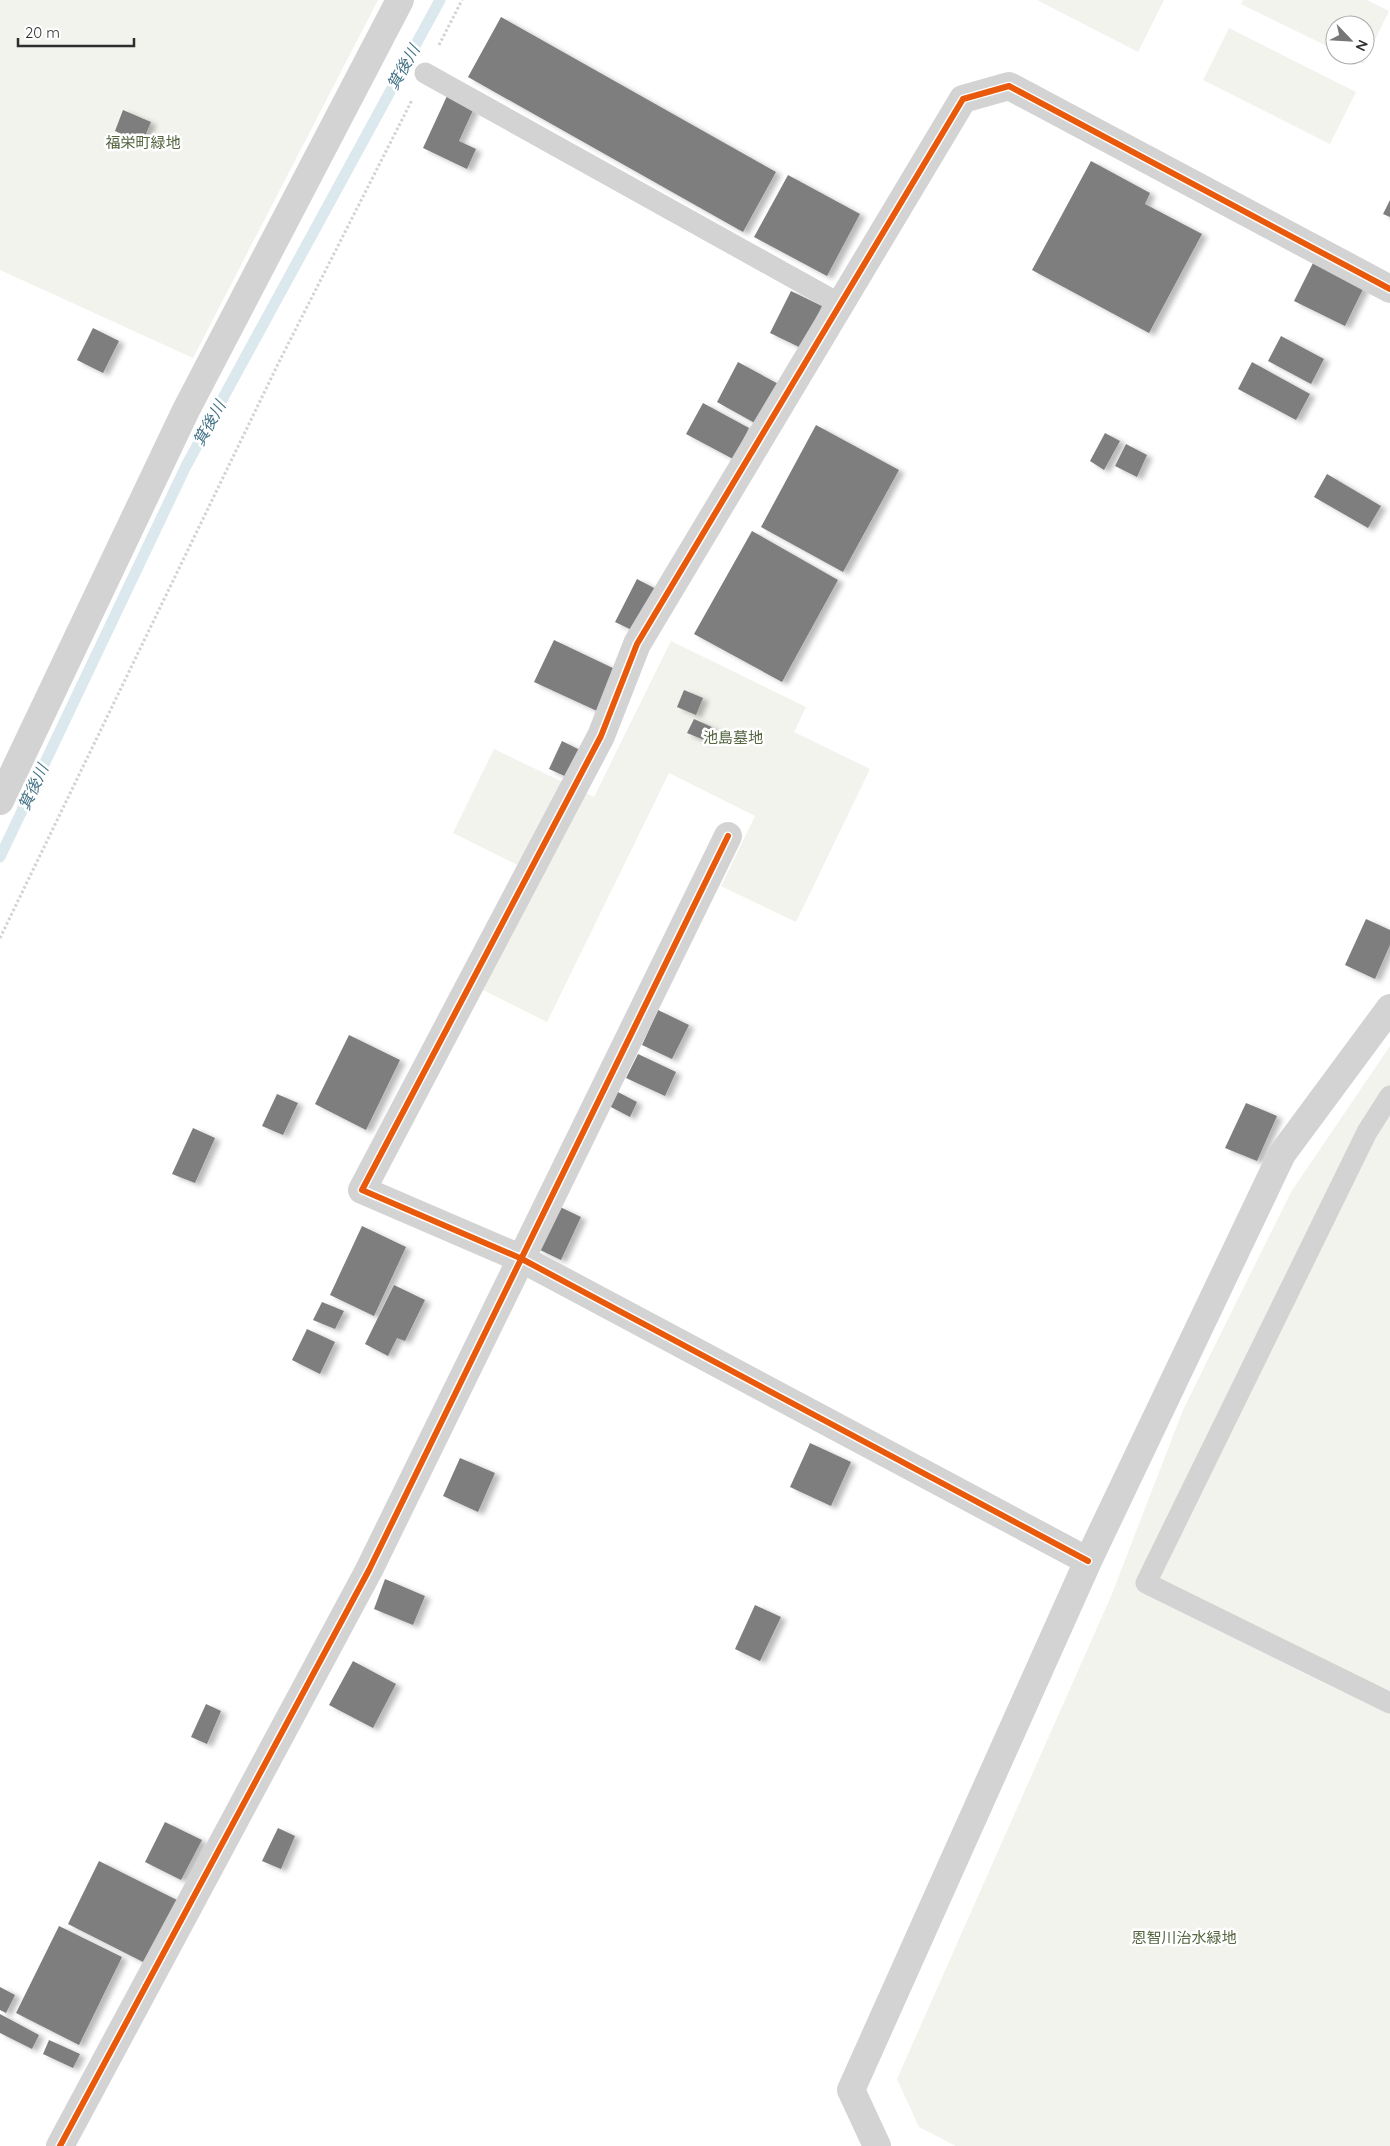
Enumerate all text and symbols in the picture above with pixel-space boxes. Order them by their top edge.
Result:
scale bar [18,15,134,47]
north arrow [1325,15,1375,65]
text: 20 m [25,23,60,42]
text: N [1351,37,1372,54]
water label: 箕後川 [383,39,424,93]
park label: 福栄町緑地 [105,133,181,152]
water label: 箕後川 [189,395,230,449]
park label: 池島墓地 [703,728,763,747]
water label: 箕後川 [14,759,53,813]
park label: 恩智川治水緑地 [1131,1928,1237,1947]

